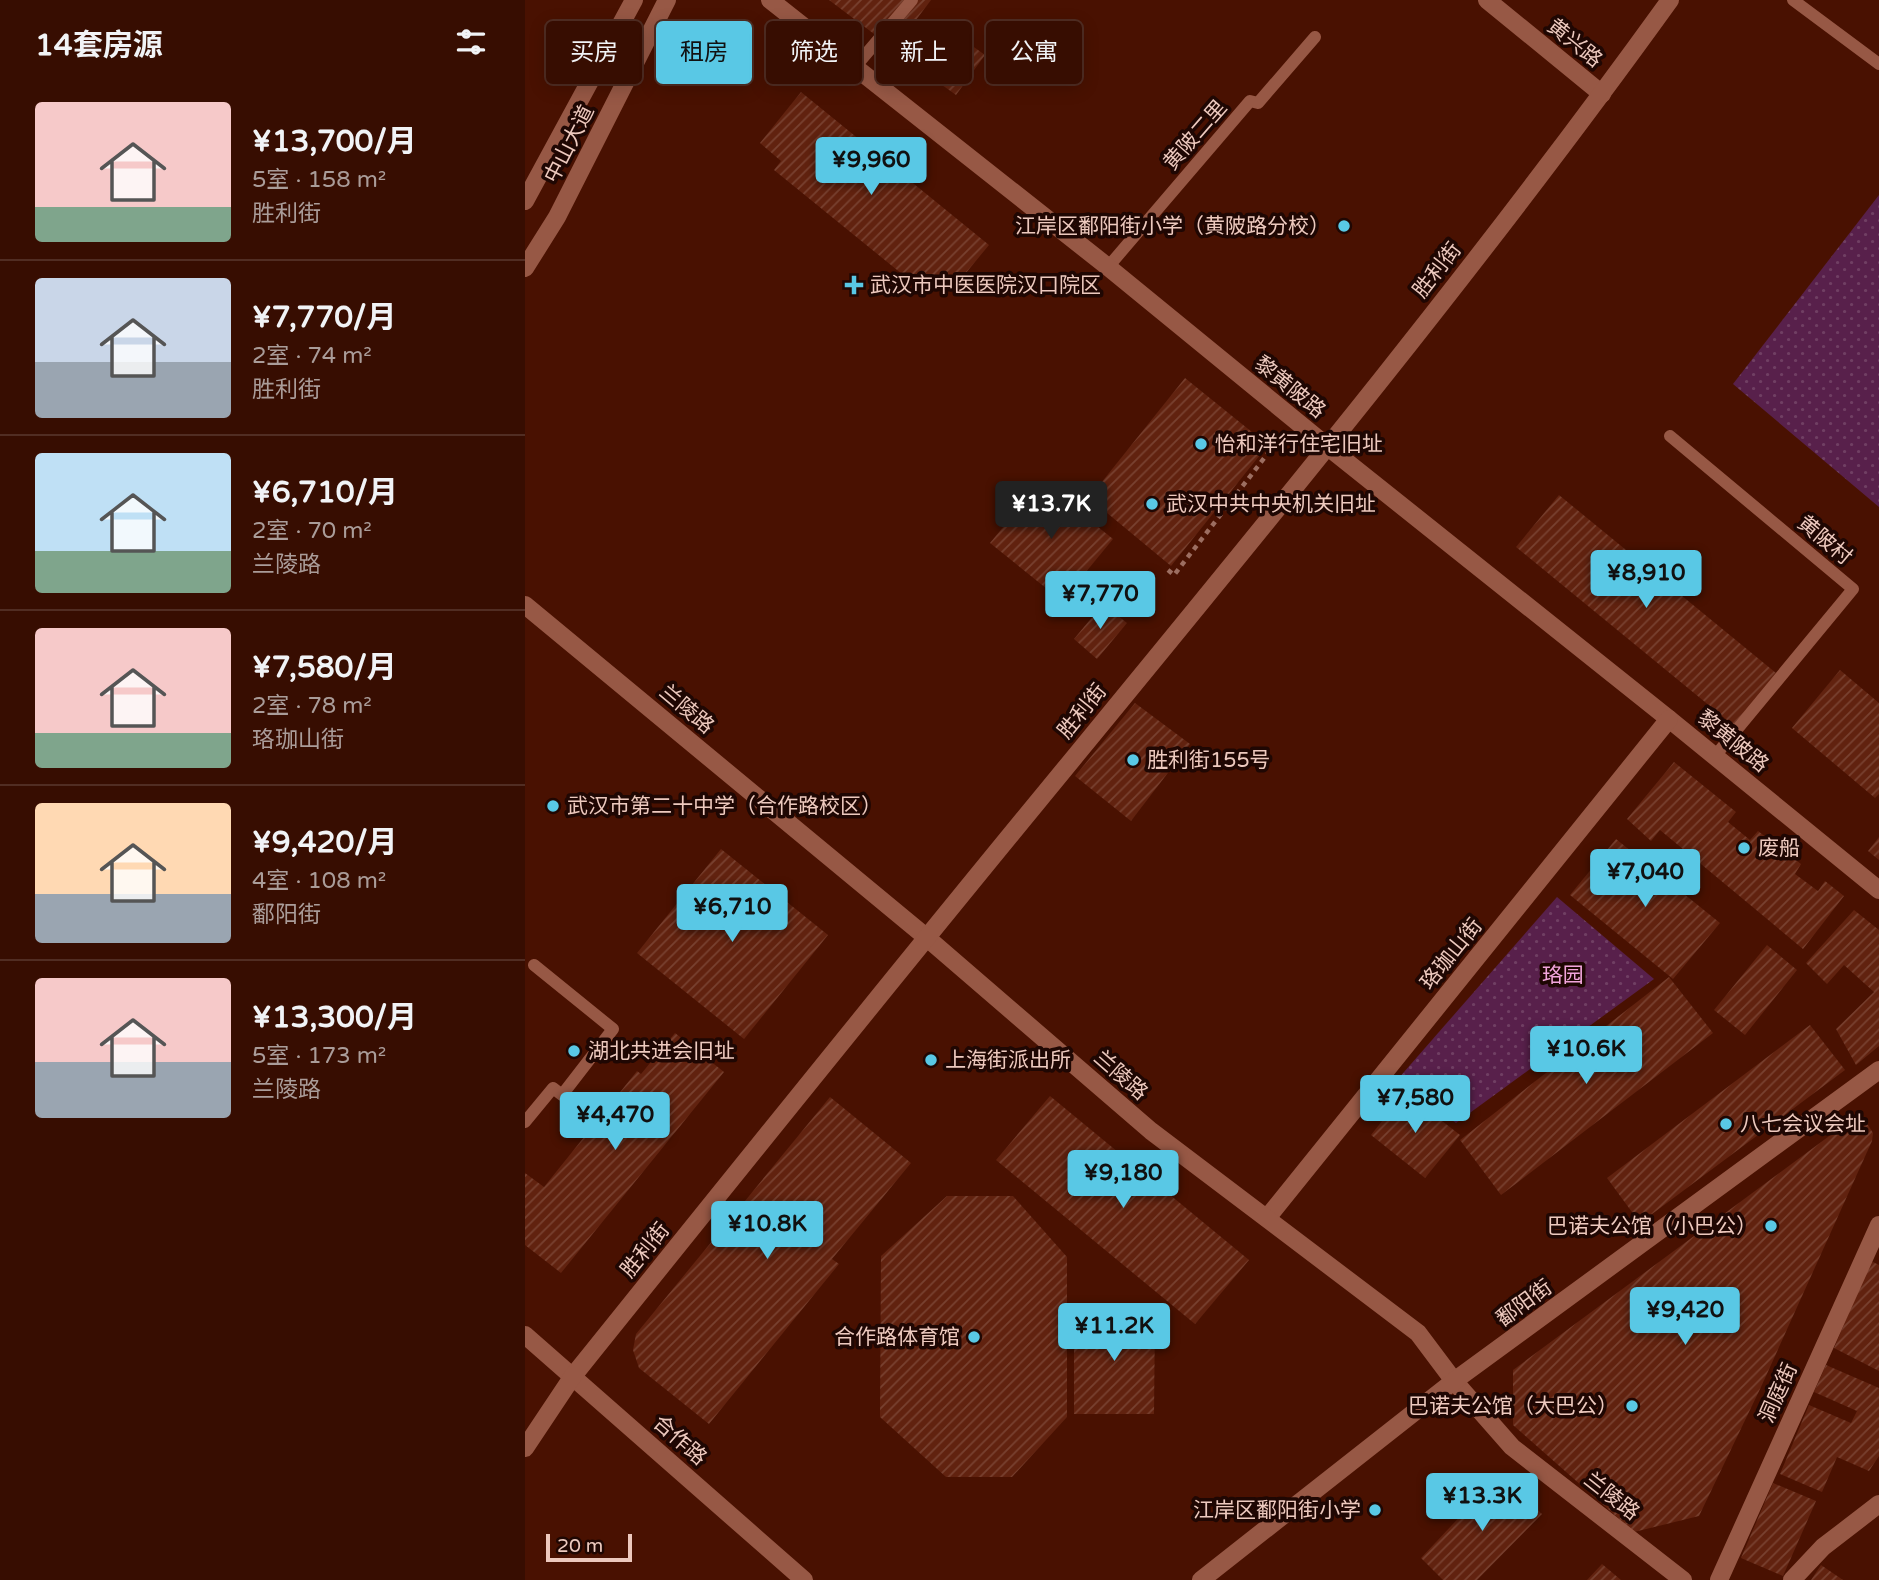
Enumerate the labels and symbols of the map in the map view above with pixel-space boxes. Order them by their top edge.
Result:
street label: 黄兴路 [1542,14,1607,73]
street label: 黄陂二里 [1158,95,1232,175]
street label: 中山大道 [539,101,600,187]
pin: ¥9,960 [814,138,928,197]
place label: 江岸区鄱阳街小学（黄陂路分校） [1015,214,1330,239]
marker: 江岸区鄱阳街小学（黄陂路分校） [1336,218,1352,234]
street label: 胜利街 [1408,238,1467,303]
place label: 武汉市中医医院汉口院区 [870,273,1101,298]
marker: 武汉市中医医院汉口院区 [844,275,864,295]
street label: 黎黄陂路 [1249,351,1330,424]
place label: 怡和洋行住宅旧址 [1215,432,1383,457]
marker: 怡和洋行住宅旧址 [1193,436,1209,452]
pin: ¥13.7K [994,482,1108,541]
place label: 武汉中共中央机关旧址 [1166,492,1376,517]
marker: 武汉中共中央机关旧址 [1144,496,1160,512]
street label: 黄陂村 [1793,511,1857,570]
pin: ¥8,910 [1589,550,1703,610]
pin: ¥7,770 [1043,572,1157,631]
street label: 胜利街 [1053,679,1112,744]
street label: 兰陵路 [655,680,719,739]
street label: 黎黄陂路 [1692,705,1773,778]
place label: 胜利街155号 [1147,748,1271,773]
marker: 胜利街155号 [1125,752,1141,768]
place label: 武汉市第二十中学（合作路校区） [567,794,882,819]
marker: 武汉市第二十中学（合作路校区） [545,798,561,814]
place label: 废船 [1758,836,1800,861]
marker: 废船 [1736,840,1752,856]
pin: ¥7,040 [1588,850,1702,909]
pin: ¥6,710 [675,884,789,944]
street label: 珞珈山街 [1415,914,1488,995]
park label: 珞园 [1542,963,1584,988]
pin: ¥10.6K [1529,1026,1643,1086]
place label: 湖北共进会旧址 [588,1039,735,1064]
marker: 湖北共进会旧址 [566,1043,582,1059]
street label: 兰陵路 [1089,1045,1153,1105]
place label: 上海街派出所 [945,1048,1071,1073]
marker: 上海街派出所 [923,1052,939,1068]
pin: ¥7,580 [1358,1076,1472,1135]
pin: ¥4,470 [558,1092,672,1152]
place label: 八七会议会址 [1740,1112,1866,1137]
marker: 八七会议会址 [1718,1116,1734,1132]
pin: ¥9,180 [1066,1150,1180,1210]
pin: ¥10.8K [710,1202,824,1261]
place label: 巴诺夫公馆（小巴公） [1547,1214,1757,1239]
street label: 胜利街 [616,1218,675,1283]
marker: 巴诺夫公馆（小巴公） [1763,1218,1779,1234]
street label: 鄱阳街 [1491,1275,1557,1332]
pin: ¥9,420 [1628,1288,1742,1347]
pin: ¥11.2K [1057,1304,1171,1363]
place label: 合作路体育馆 [834,1325,960,1350]
marker: 合作路体育馆 [966,1329,982,1345]
street label: 洞庭街 [1754,1359,1803,1427]
place label: 巴诺夫公馆（大巴公） [1408,1394,1618,1419]
marker: 巴诺夫公馆（大巴公） [1624,1398,1640,1414]
street label: 合作路 [648,1410,712,1470]
street label: 兰陵路 [1579,1467,1644,1526]
pin: ¥13.3K [1425,1474,1539,1533]
place label: 江岸区鄱阳街小学 [1193,1498,1361,1523]
marker: 江岸区鄱阳街小学 [1367,1502,1383,1518]
scale bar [546,1531,632,1563]

